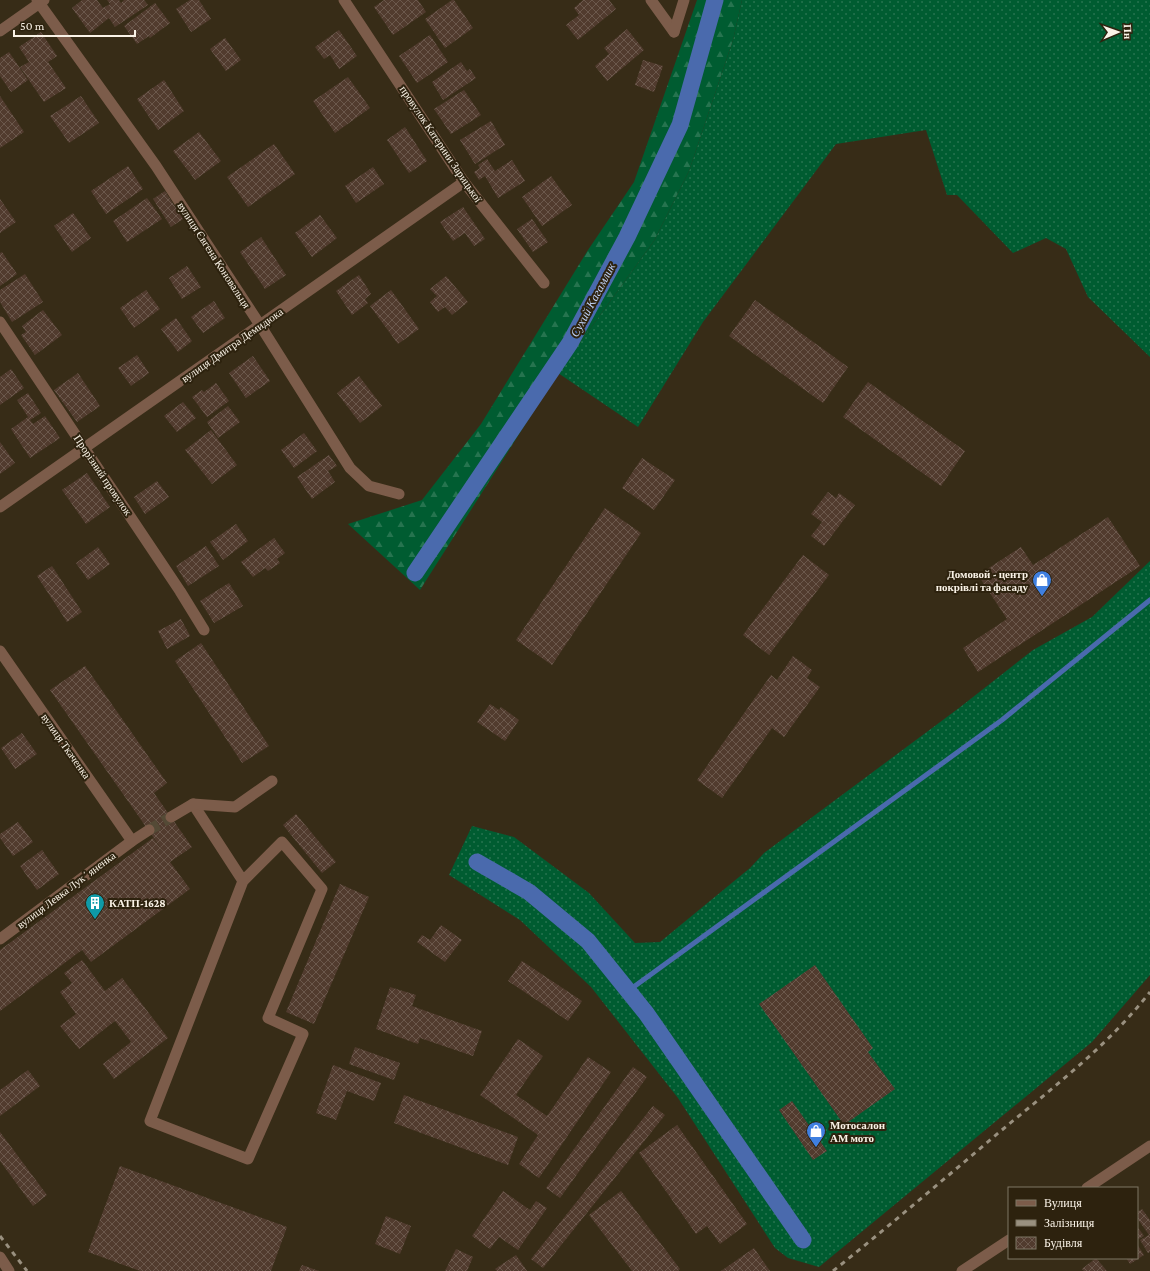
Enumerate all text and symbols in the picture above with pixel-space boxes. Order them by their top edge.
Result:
scale bar [14,12,135,38]
north arrow [1098,12,1138,52]
text: 50 m [20,19,45,33]
text: Пн [1122,24,1134,40]
street label: провулок Катерини Зарицької [397,84,485,205]
street label: вулиця Євгена Коновальця [175,200,253,310]
water label: Сухий Кагамлик [568,260,619,339]
street label: вулиця Дмитра Демидюка [179,305,285,385]
street label: Прорізний провулок [72,432,135,518]
place label: Домовой - центр покрівлі та фасаду [936,568,1028,593]
shop icon: Домовой - центр покрівлі та фасаду [1031,569,1053,597]
street label: вулиця Ткаченка [39,711,93,781]
street label: вулиця Левка Лукʼяненка [14,849,118,931]
building icon: КАТП-1628 [84,892,106,920]
place label: КАТП-1628 [109,897,166,909]
place label: Мотосалон АМ мото [830,1119,886,1144]
shop icon: Мотосалон АМ мото [805,1120,827,1148]
legend [1008,1187,1138,1259]
text: Вулиця [1044,1196,1082,1210]
text: Залізниця [1044,1216,1095,1230]
text: Будівля [1044,1236,1083,1250]

